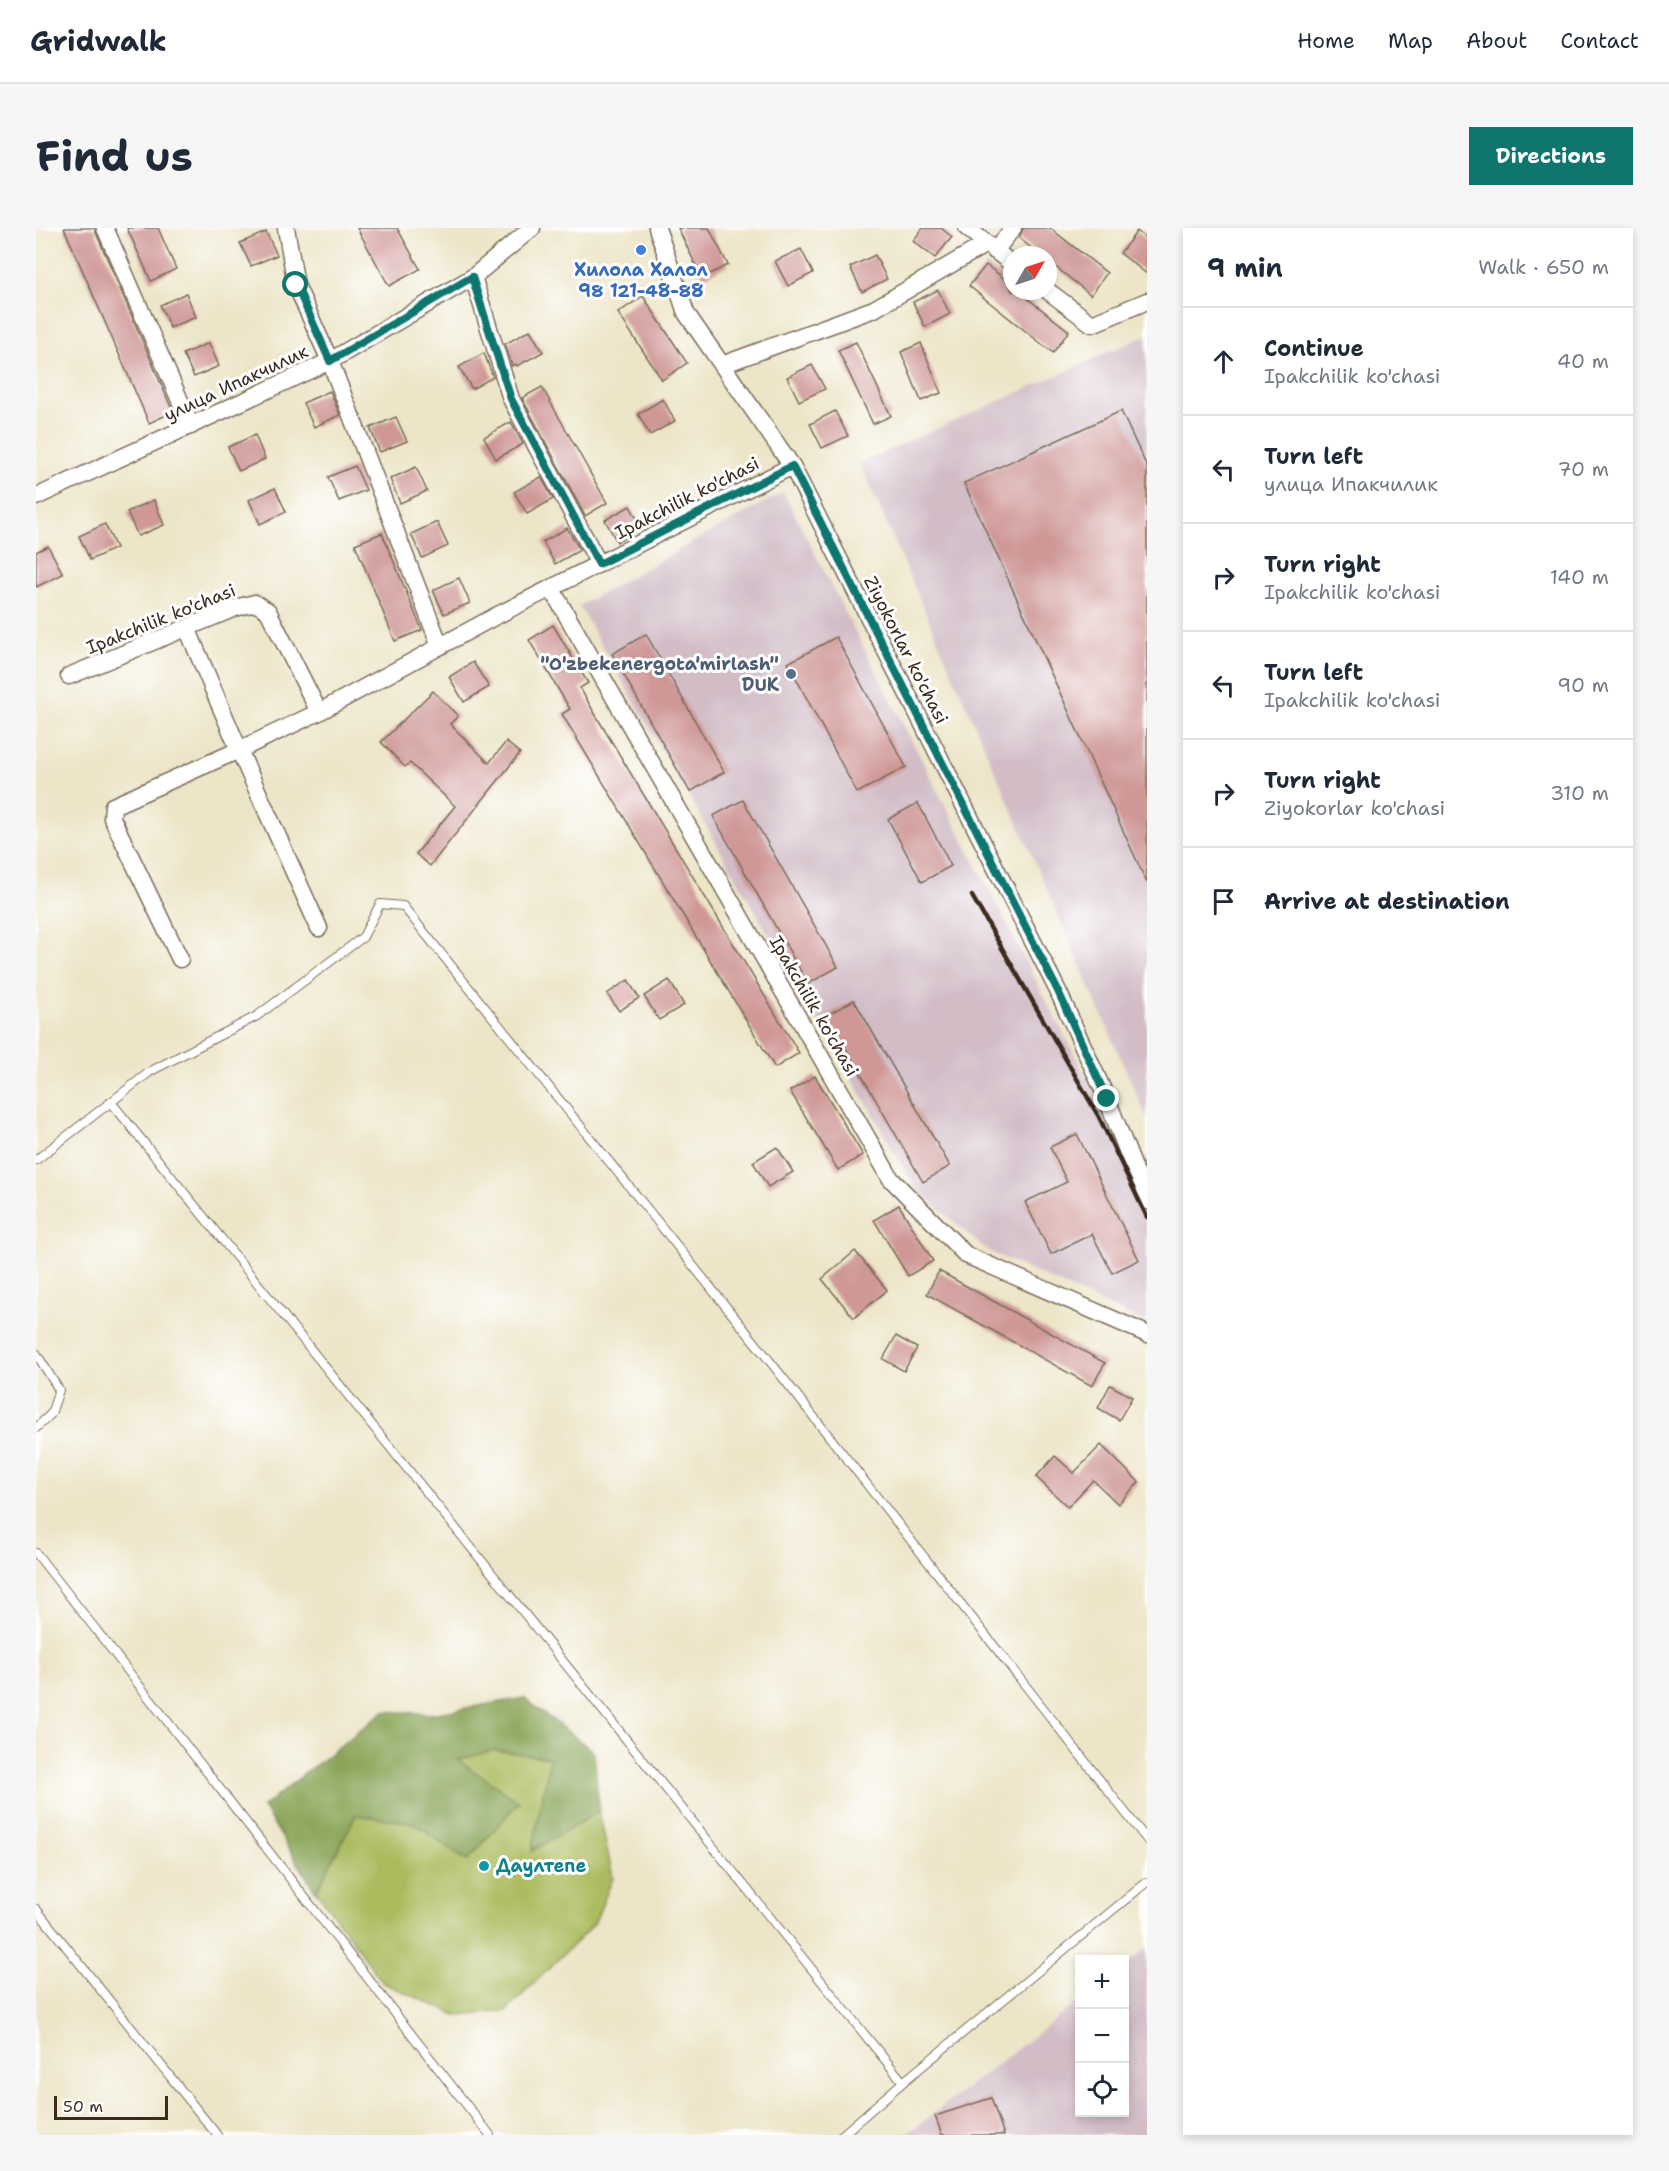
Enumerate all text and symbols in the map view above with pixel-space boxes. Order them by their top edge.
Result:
text: Gridwalk [30,22,167,60]
text: Home [1297,27,1355,55]
text: Map [1388,27,1433,55]
text: About [1466,27,1527,55]
text: Contact [1560,27,1639,55]
button: Directions [1469,127,1633,185]
text: Find us [36,128,193,184]
marker: Хилола Халол 98 121-48-88 [634,243,648,257]
north arrow [1003,246,1057,300]
text: 9 min [1207,250,1283,285]
text: Walk · 650 m [1478,254,1609,280]
place label: Хилола Халол 98 121-48-88 [574,258,708,303]
route start [282,271,308,297]
text: Continue [1264,334,1364,363]
street label: улица Ипакчилик [160,339,312,427]
icon: ahead [1207,345,1240,378]
text: 40 m [1557,348,1609,374]
text: Ipakchilik ko'chasi [1264,363,1441,389]
text: Turn left [1264,442,1363,471]
street label: Ipakchilik ko'chasi [611,451,763,545]
icon: left [1207,453,1240,486]
text: 70 m [1557,456,1609,482]
text: улица Ипакчилик [1264,471,1438,497]
text: Turn right [1264,550,1381,579]
icon: right [1207,561,1240,594]
text: 140 m [1550,564,1609,590]
street label: Ziyokorlar ko'chasi [858,572,954,728]
street label: Ipakchilik ko'chasi [83,578,239,660]
text: Ipakchilik ko'chasi [1264,579,1441,605]
place label: "O'zbekenergota'mirlash" DUK [540,652,780,697]
text: Turn left [1264,658,1363,687]
marker: "O'zbekenergota'mirlash" DUK [784,667,798,681]
icon: left [1207,669,1240,702]
text: 90 m [1557,672,1609,698]
text: Ipakchilik ko'chasi [1264,687,1441,713]
text: Turn right [1264,766,1381,795]
icon: right [1207,777,1240,810]
text: 310 m [1550,780,1609,806]
text: Ziyokorlar ko'chasi [1264,795,1445,821]
icon: arrive [1207,885,1240,918]
text: Arrive at destination [1264,887,1510,916]
street label: Ipakchilik ko'chasi [764,931,864,1081]
route end [1093,1085,1119,1111]
place label: Даултепе [496,1854,586,1878]
marker: Даултепе [477,1859,491,1873]
map controls [1075,1955,1129,2117]
button: + [1075,1955,1129,2009]
button: − [1075,2009,1129,2063]
button: locate [1075,2063,1129,2117]
scale bar [54,2093,168,2120]
text: 50 m [63,2096,103,2117]

